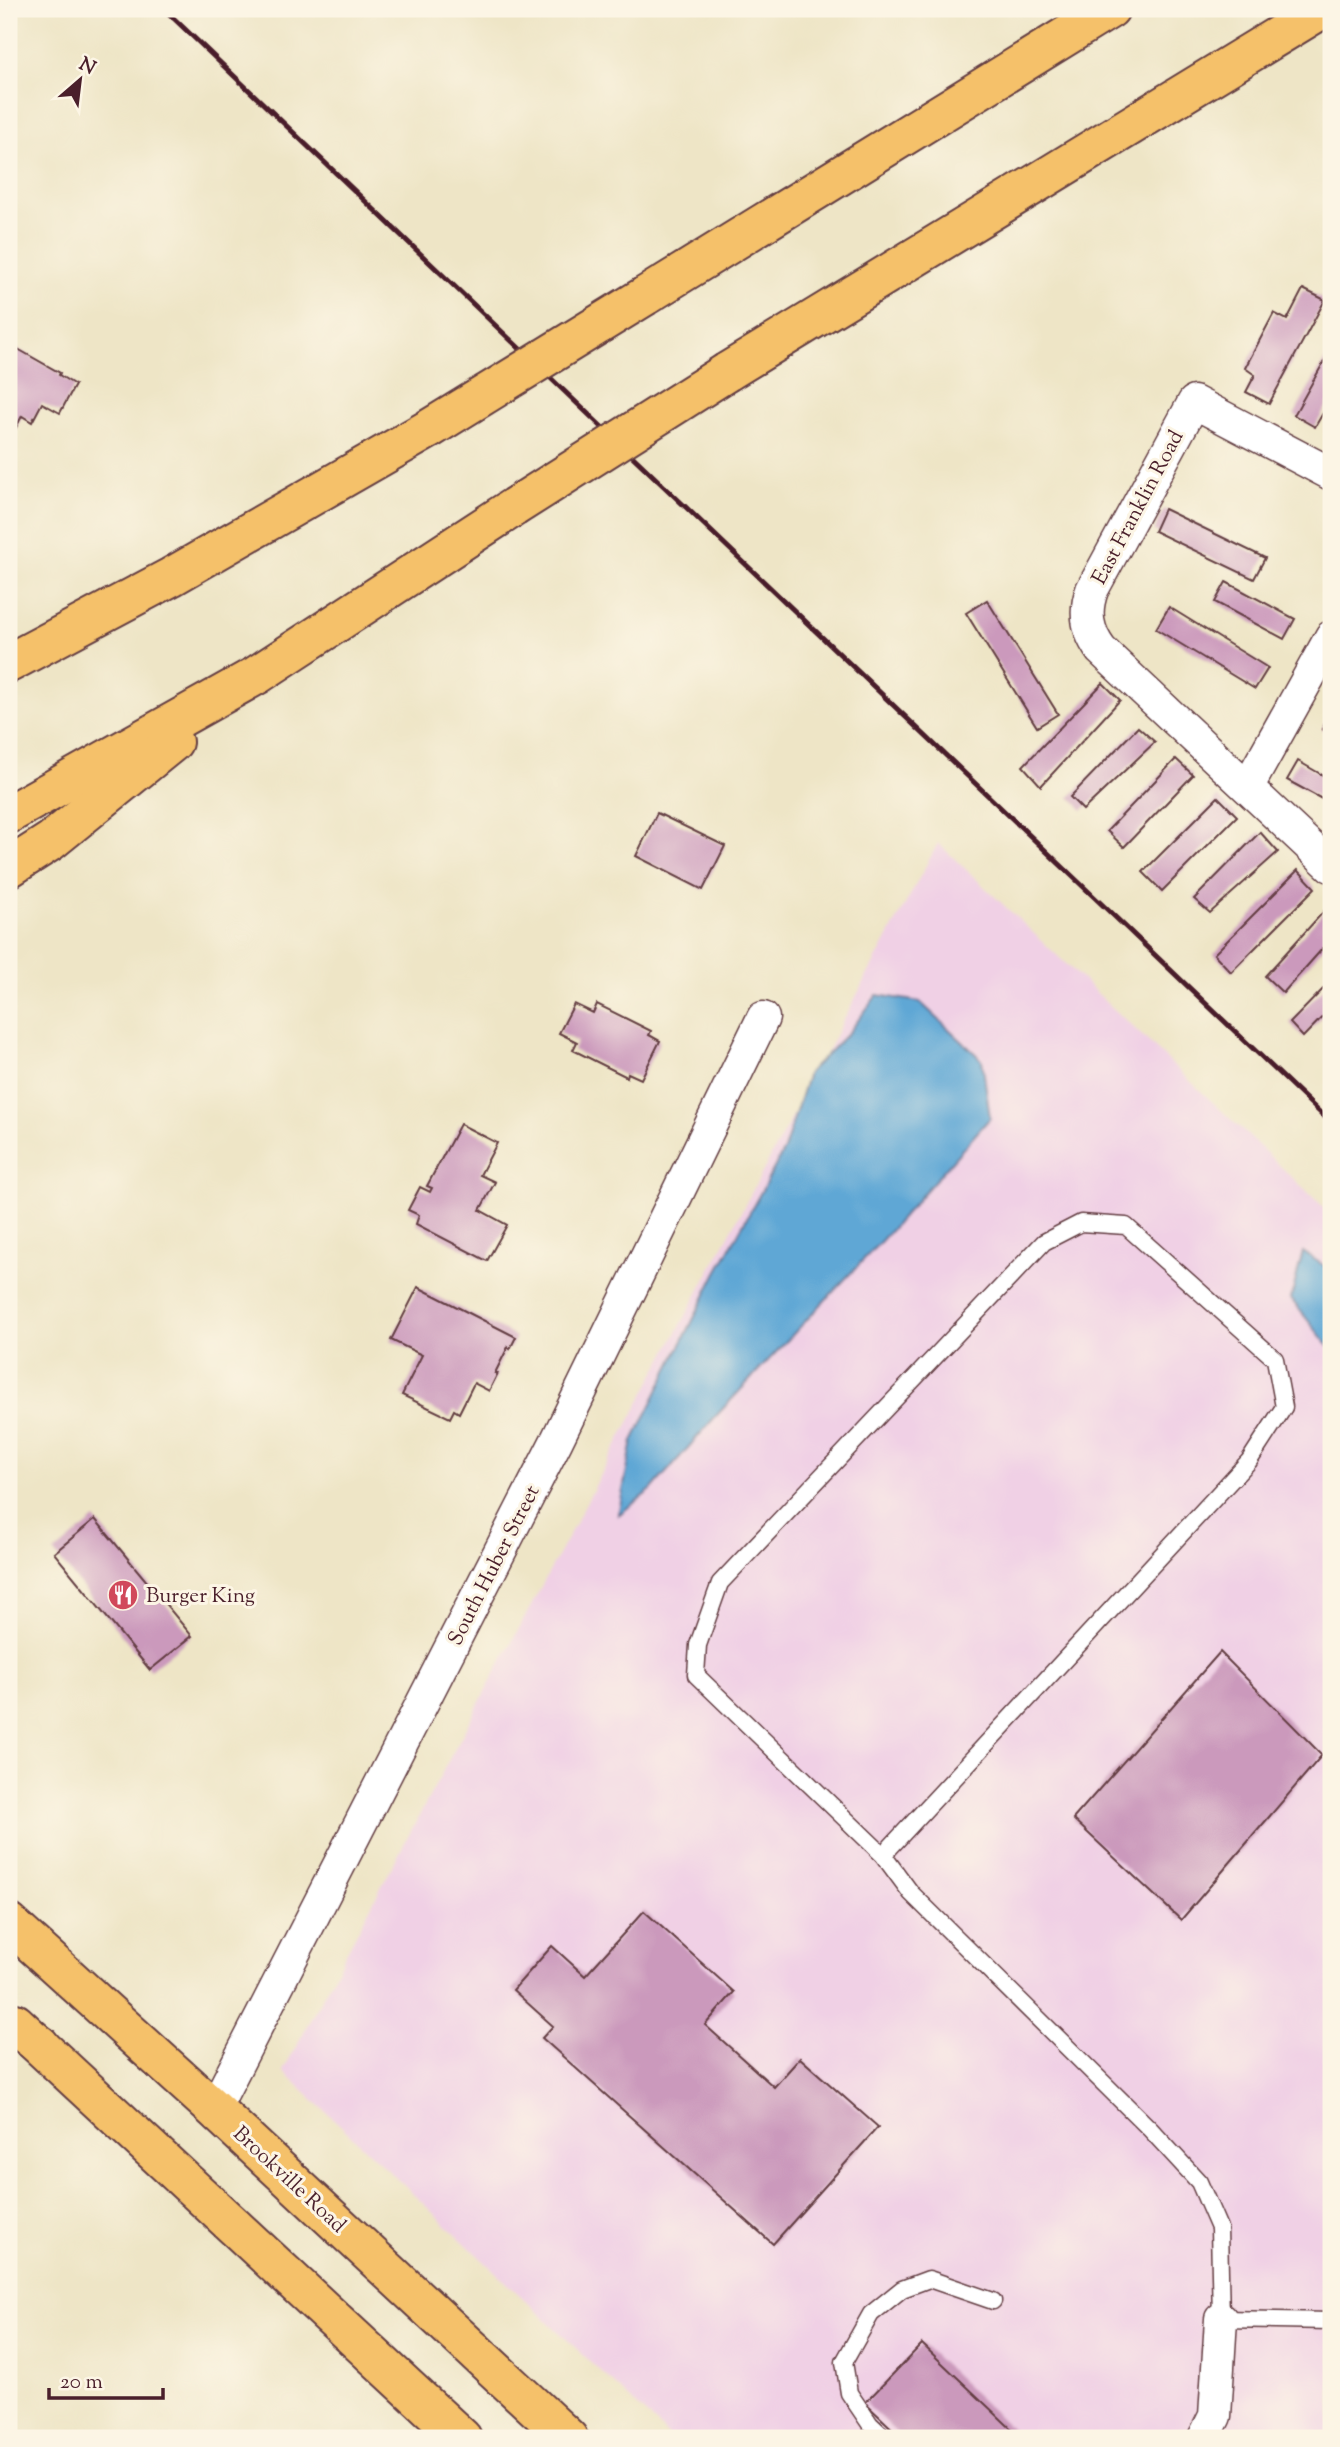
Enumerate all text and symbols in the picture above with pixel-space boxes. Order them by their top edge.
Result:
north arrow [46,46,116,116]
text: N [74,52,100,83]
street label: East Franklin Road [1085,425,1192,590]
street label: South Huber Street [441,1481,548,1651]
restaurant icon: Burger King [106,1578,140,1612]
place label: Burger King [146,1582,255,1612]
street label: Brookville Road [225,2120,352,2241]
scale bar [49,2356,163,2400]
text: 20 m [60,2368,103,2398]

